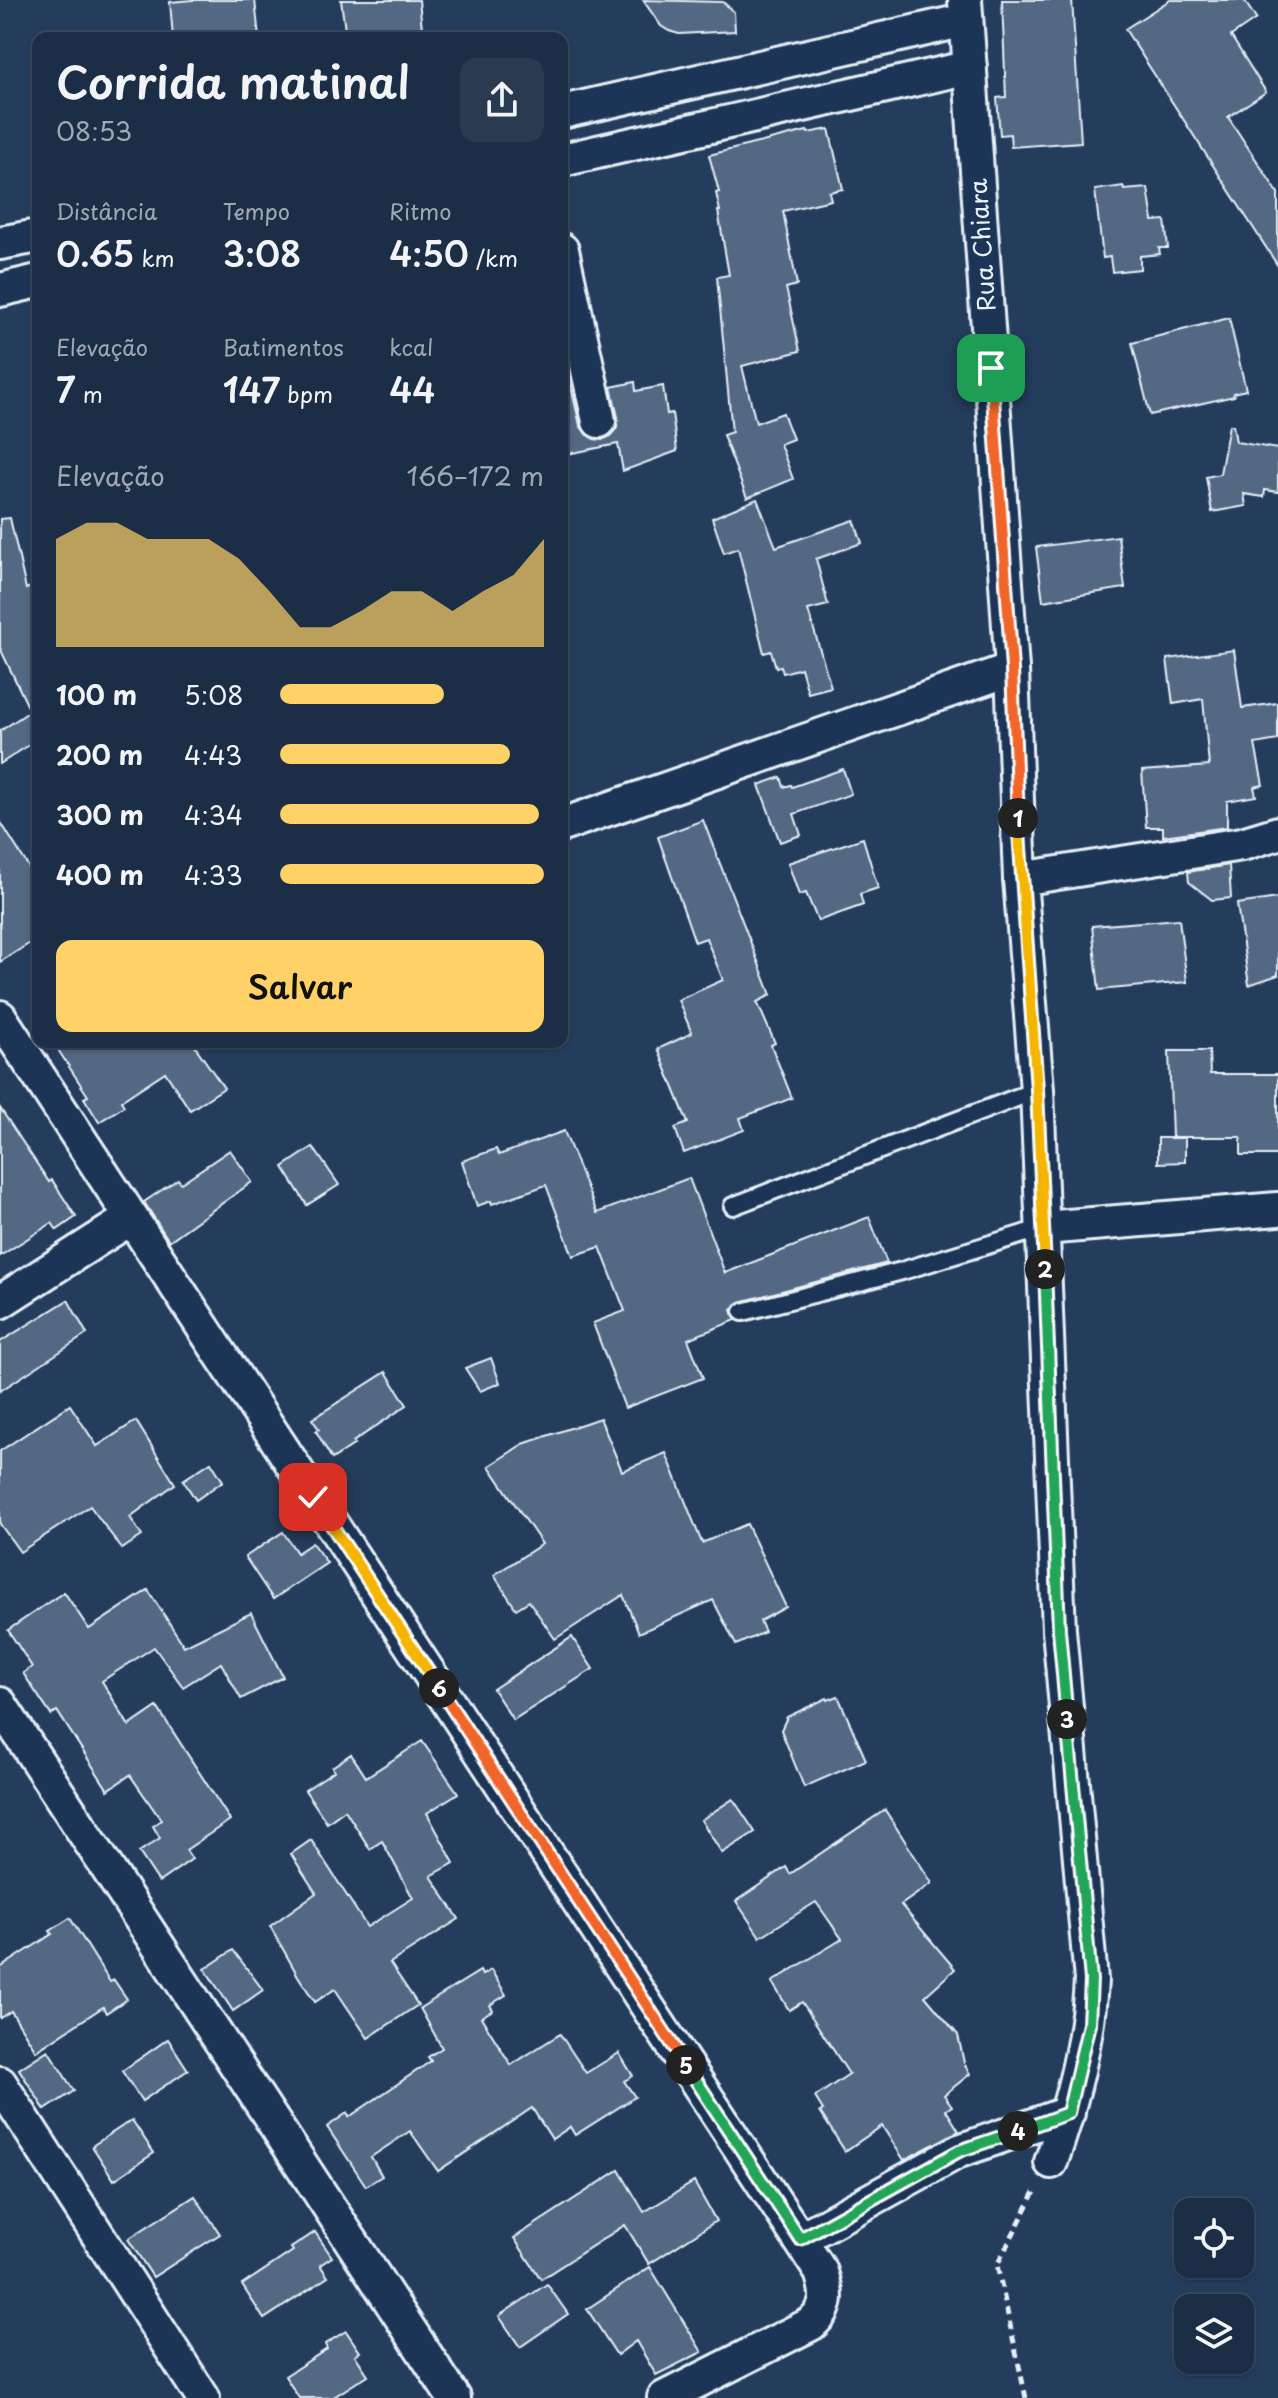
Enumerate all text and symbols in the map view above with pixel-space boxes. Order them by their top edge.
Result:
text: Corrida matinal [56,48,410,114]
button: share [460,58,544,142]
text: 08:53 [56,111,132,150]
street label: Rua Chiara [958,177,1004,313]
text: Distância [56,194,158,227]
text: Tempo [223,194,290,227]
text: Ritmo [389,194,451,227]
text: 0.65 [56,227,134,279]
text: 3:08 [223,227,301,279]
text: 4:50 [389,227,469,279]
text: km [134,241,175,274]
text: /km [469,241,518,274]
text: Elevação [56,330,148,363]
text: Batimentos [223,330,344,363]
text: kcal [389,330,433,363]
pin [957,334,1025,402]
icon: arrive [969,346,1013,390]
text: 7 [56,363,75,415]
text: 147 [223,363,280,415]
text: 44 [389,363,435,415]
text: m [75,377,103,410]
text: bpm [280,377,333,410]
text: Elevação [56,456,165,495]
text: 166–172 m [406,456,544,495]
text: 100 m [56,675,137,714]
text: 5:08 [184,675,243,714]
text: 200 m [56,735,143,774]
text: 4:43 [184,735,242,774]
text: 300 m [56,795,144,834]
text: 4:34 [184,795,243,834]
pin: 1 [998,798,1038,838]
text: 1 [1013,801,1023,834]
text: 400 m [56,855,144,894]
text: 4:33 [184,855,243,894]
button: Salvar [56,940,544,1032]
pin: 2 [1025,1249,1065,1289]
text: 2 [1037,1252,1053,1285]
pin [279,1463,347,1531]
icon: check [291,1475,335,1519]
pin: 6 [419,1668,459,1708]
text: 6 [431,1671,447,1704]
pin: 3 [1047,1699,1087,1739]
text: 3 [1060,1702,1074,1735]
pin: 5 [666,2045,706,2085]
text: 5 [679,2048,693,2081]
pin: 4 [998,2111,1038,2151]
text: 4 [1011,2114,1025,2147]
map controls [1174,2198,1254,2374]
button: locate [1174,2198,1254,2278]
button: layers [1174,2294,1254,2374]

